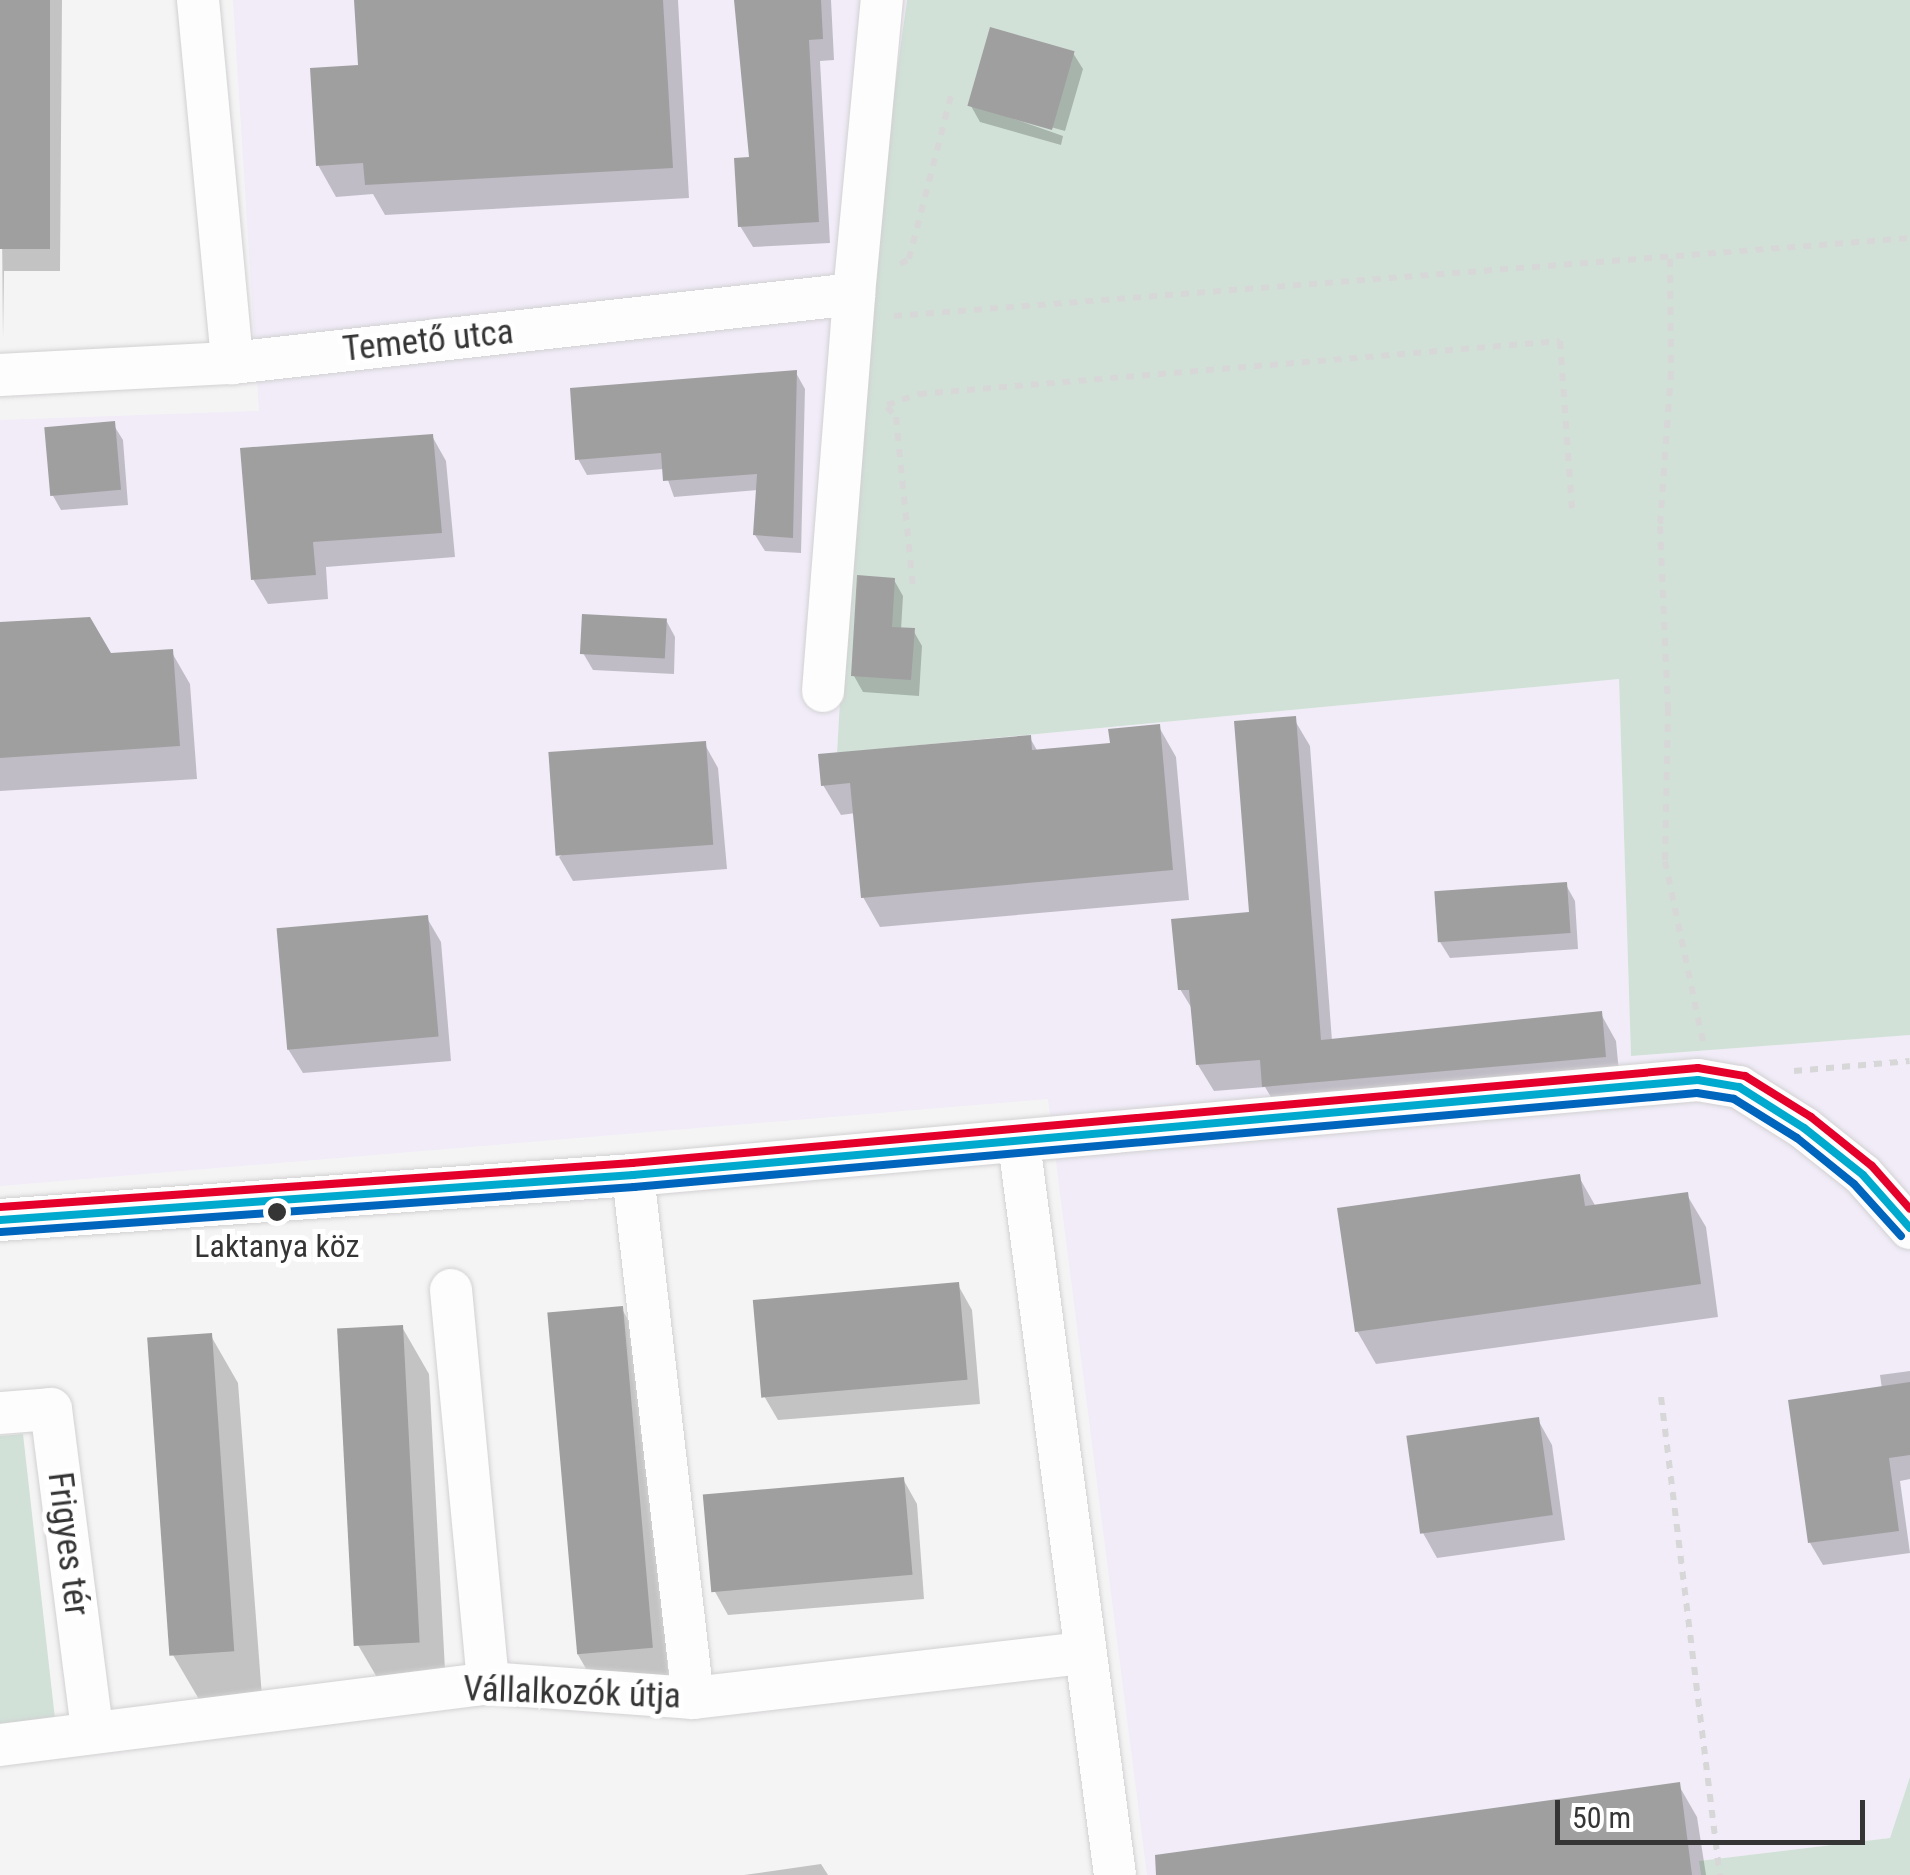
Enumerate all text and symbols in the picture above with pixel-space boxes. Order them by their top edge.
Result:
street label: Temető utca [341,311,515,371]
marker: Laktanya köz [267,1202,287,1222]
place label: Laktanya köz [194,1227,360,1265]
street label: Frigyes tér [38,1470,98,1618]
street label: Vállalkozók útja [462,1668,682,1718]
scale bar [1560,1780,1870,1842]
text: 50 m [1572,1800,1631,1835]

